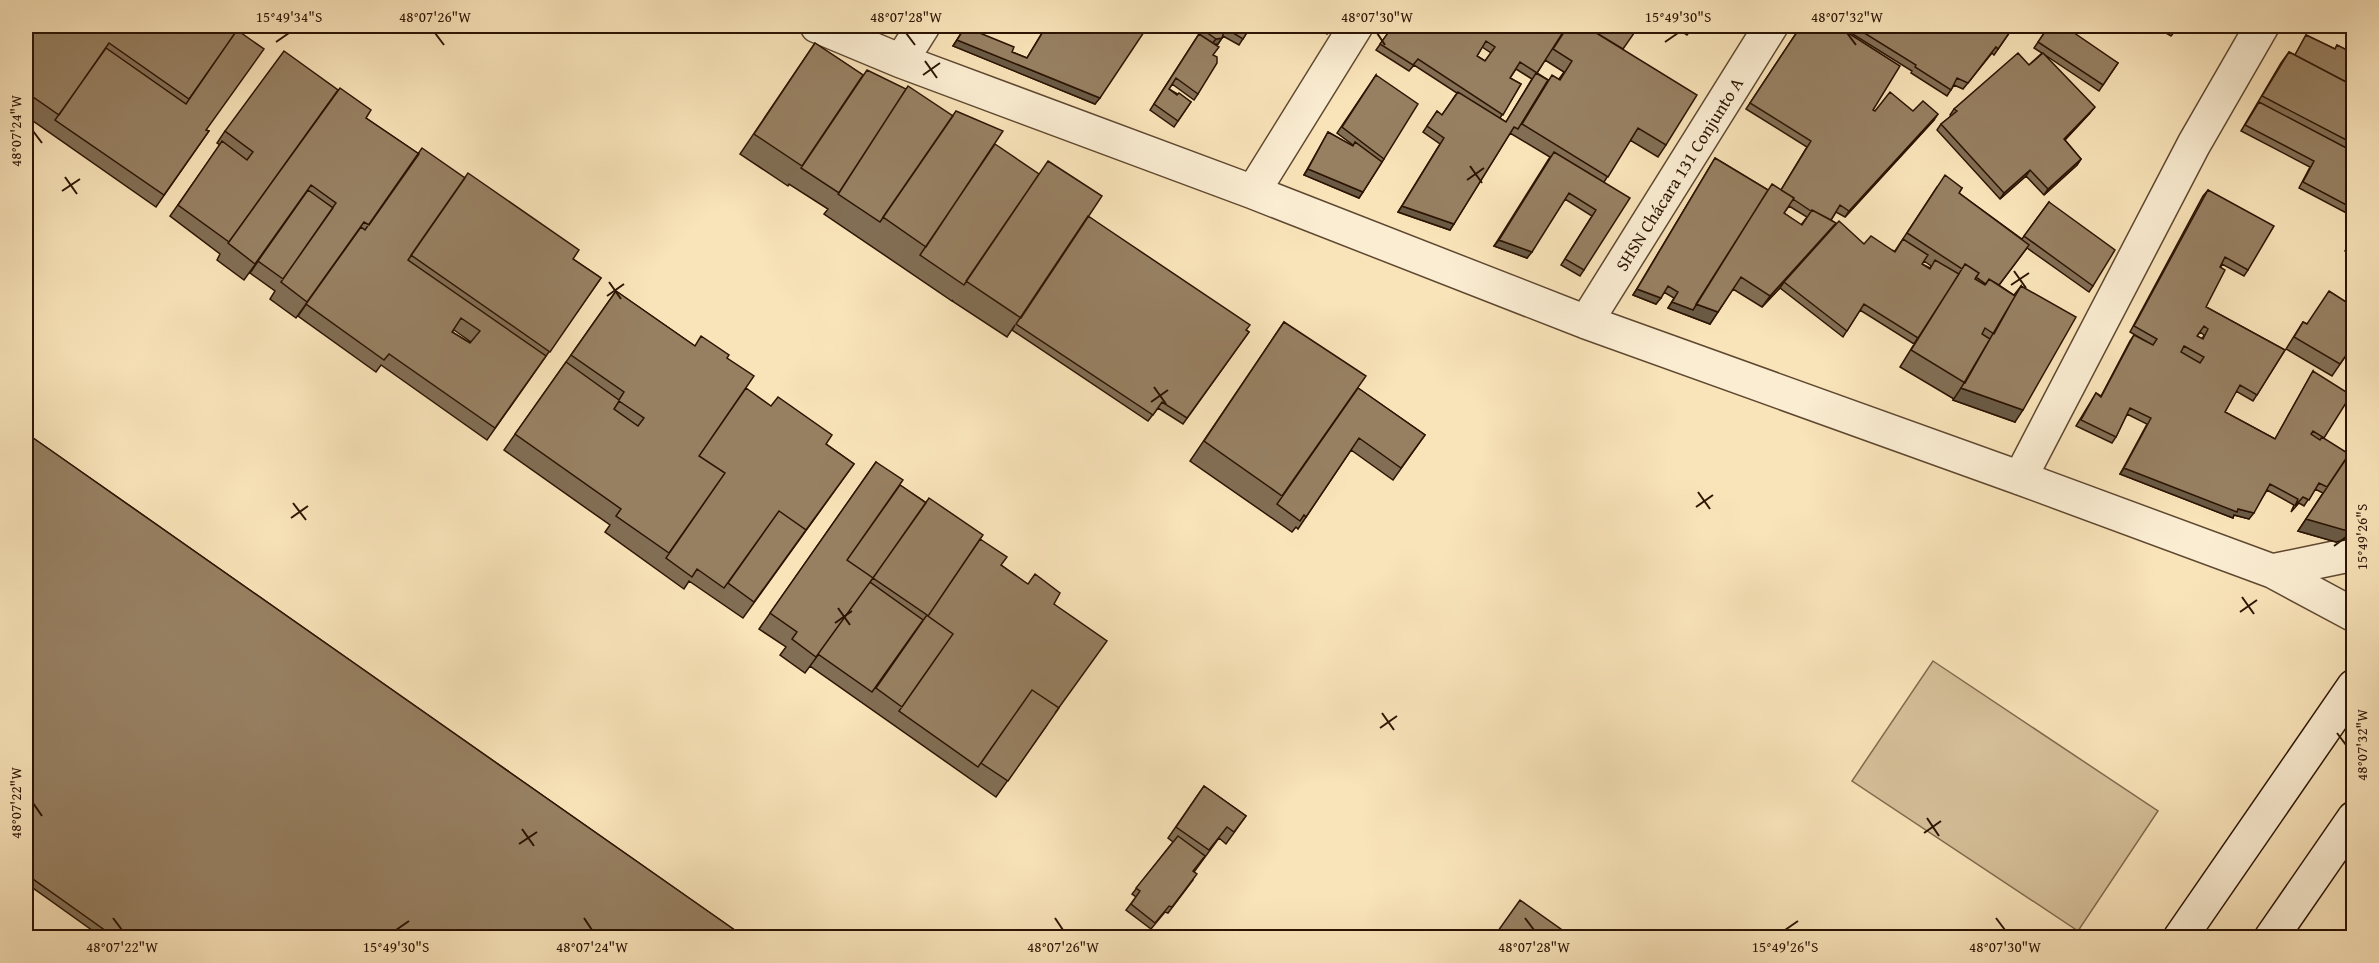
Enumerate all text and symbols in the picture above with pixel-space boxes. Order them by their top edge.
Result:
text: 15°49'34"S [256,6,322,27]
text: 48°07'26"W [399,6,471,27]
text: 48°07'28"W [870,6,942,27]
text: 48°07'30"W [1341,6,1413,27]
text: 15°49'30"S [1645,6,1711,27]
text: 48°07'32"W [1811,6,1883,27]
street label: SHSN Chácara 131 Conjunto A [1608,72,1750,276]
text: 48°07'24"W [5,95,26,167]
text: 15°49'26"S [2351,504,2372,570]
text: 48°07'32"W [2351,709,2372,781]
text: 48°07'22"W [5,767,26,839]
text: 48°07'22"W [86,936,158,957]
text: 15°49'30"S [363,936,429,957]
text: 48°07'24"W [556,936,628,957]
text: 48°07'26"W [1027,936,1099,957]
text: 48°07'28"W [1498,936,1570,957]
text: 15°49'26"S [1752,936,1818,957]
text: 48°07'30"W [1969,936,2041,957]

